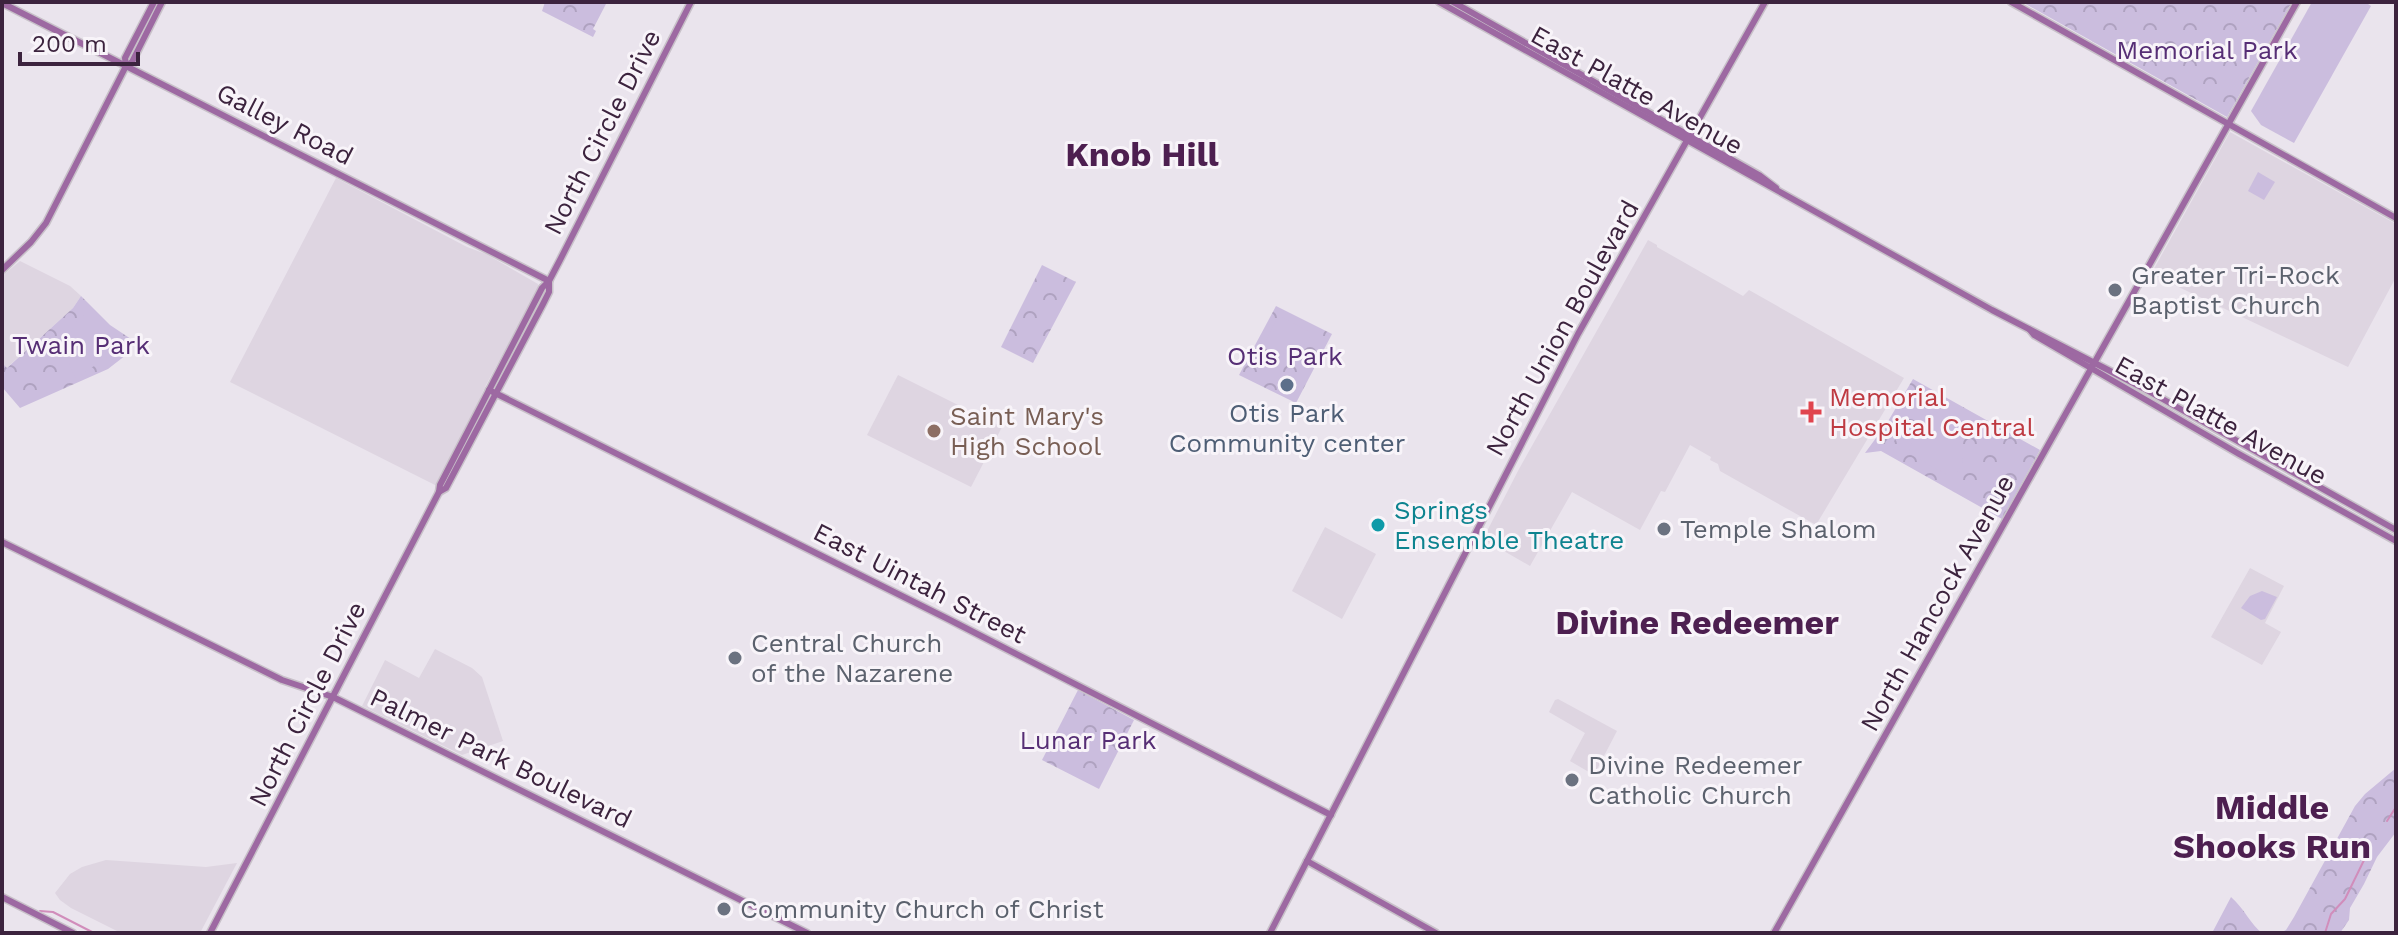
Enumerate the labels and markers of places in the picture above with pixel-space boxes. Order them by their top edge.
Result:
place label: Greater Tri-Rock Baptist Church [2131,260,2340,320]
marker: Greater Tri-Rock Baptist Church [2106,281,2124,299]
marker: Otis Park Community center [1278,376,1296,394]
place label: Memorial Hospital Central [1829,382,2035,442]
place label: Otis Park Community center [1169,398,1405,458]
place label: Saint Mary's High School [950,401,1104,461]
marker: Memorial Hospital Central [1800,401,1822,423]
marker: Saint Mary's High School [925,422,943,440]
place label: Springs Ensemble Theatre [1394,495,1624,555]
place label: Temple Shalom [1680,514,1877,544]
marker: Springs Ensemble Theatre [1369,516,1387,534]
marker: Temple Shalom [1655,520,1673,538]
place label: Central Church of the Nazarene [751,628,953,688]
marker: Central Church of the Nazarene [726,649,744,667]
place label: Divine Redeemer Catholic Church [1588,750,1802,810]
marker: Divine Redeemer Catholic Church [1563,771,1581,789]
place label: Community Church of Christ [740,894,1104,924]
marker: Community Church of Christ [715,900,733,918]

